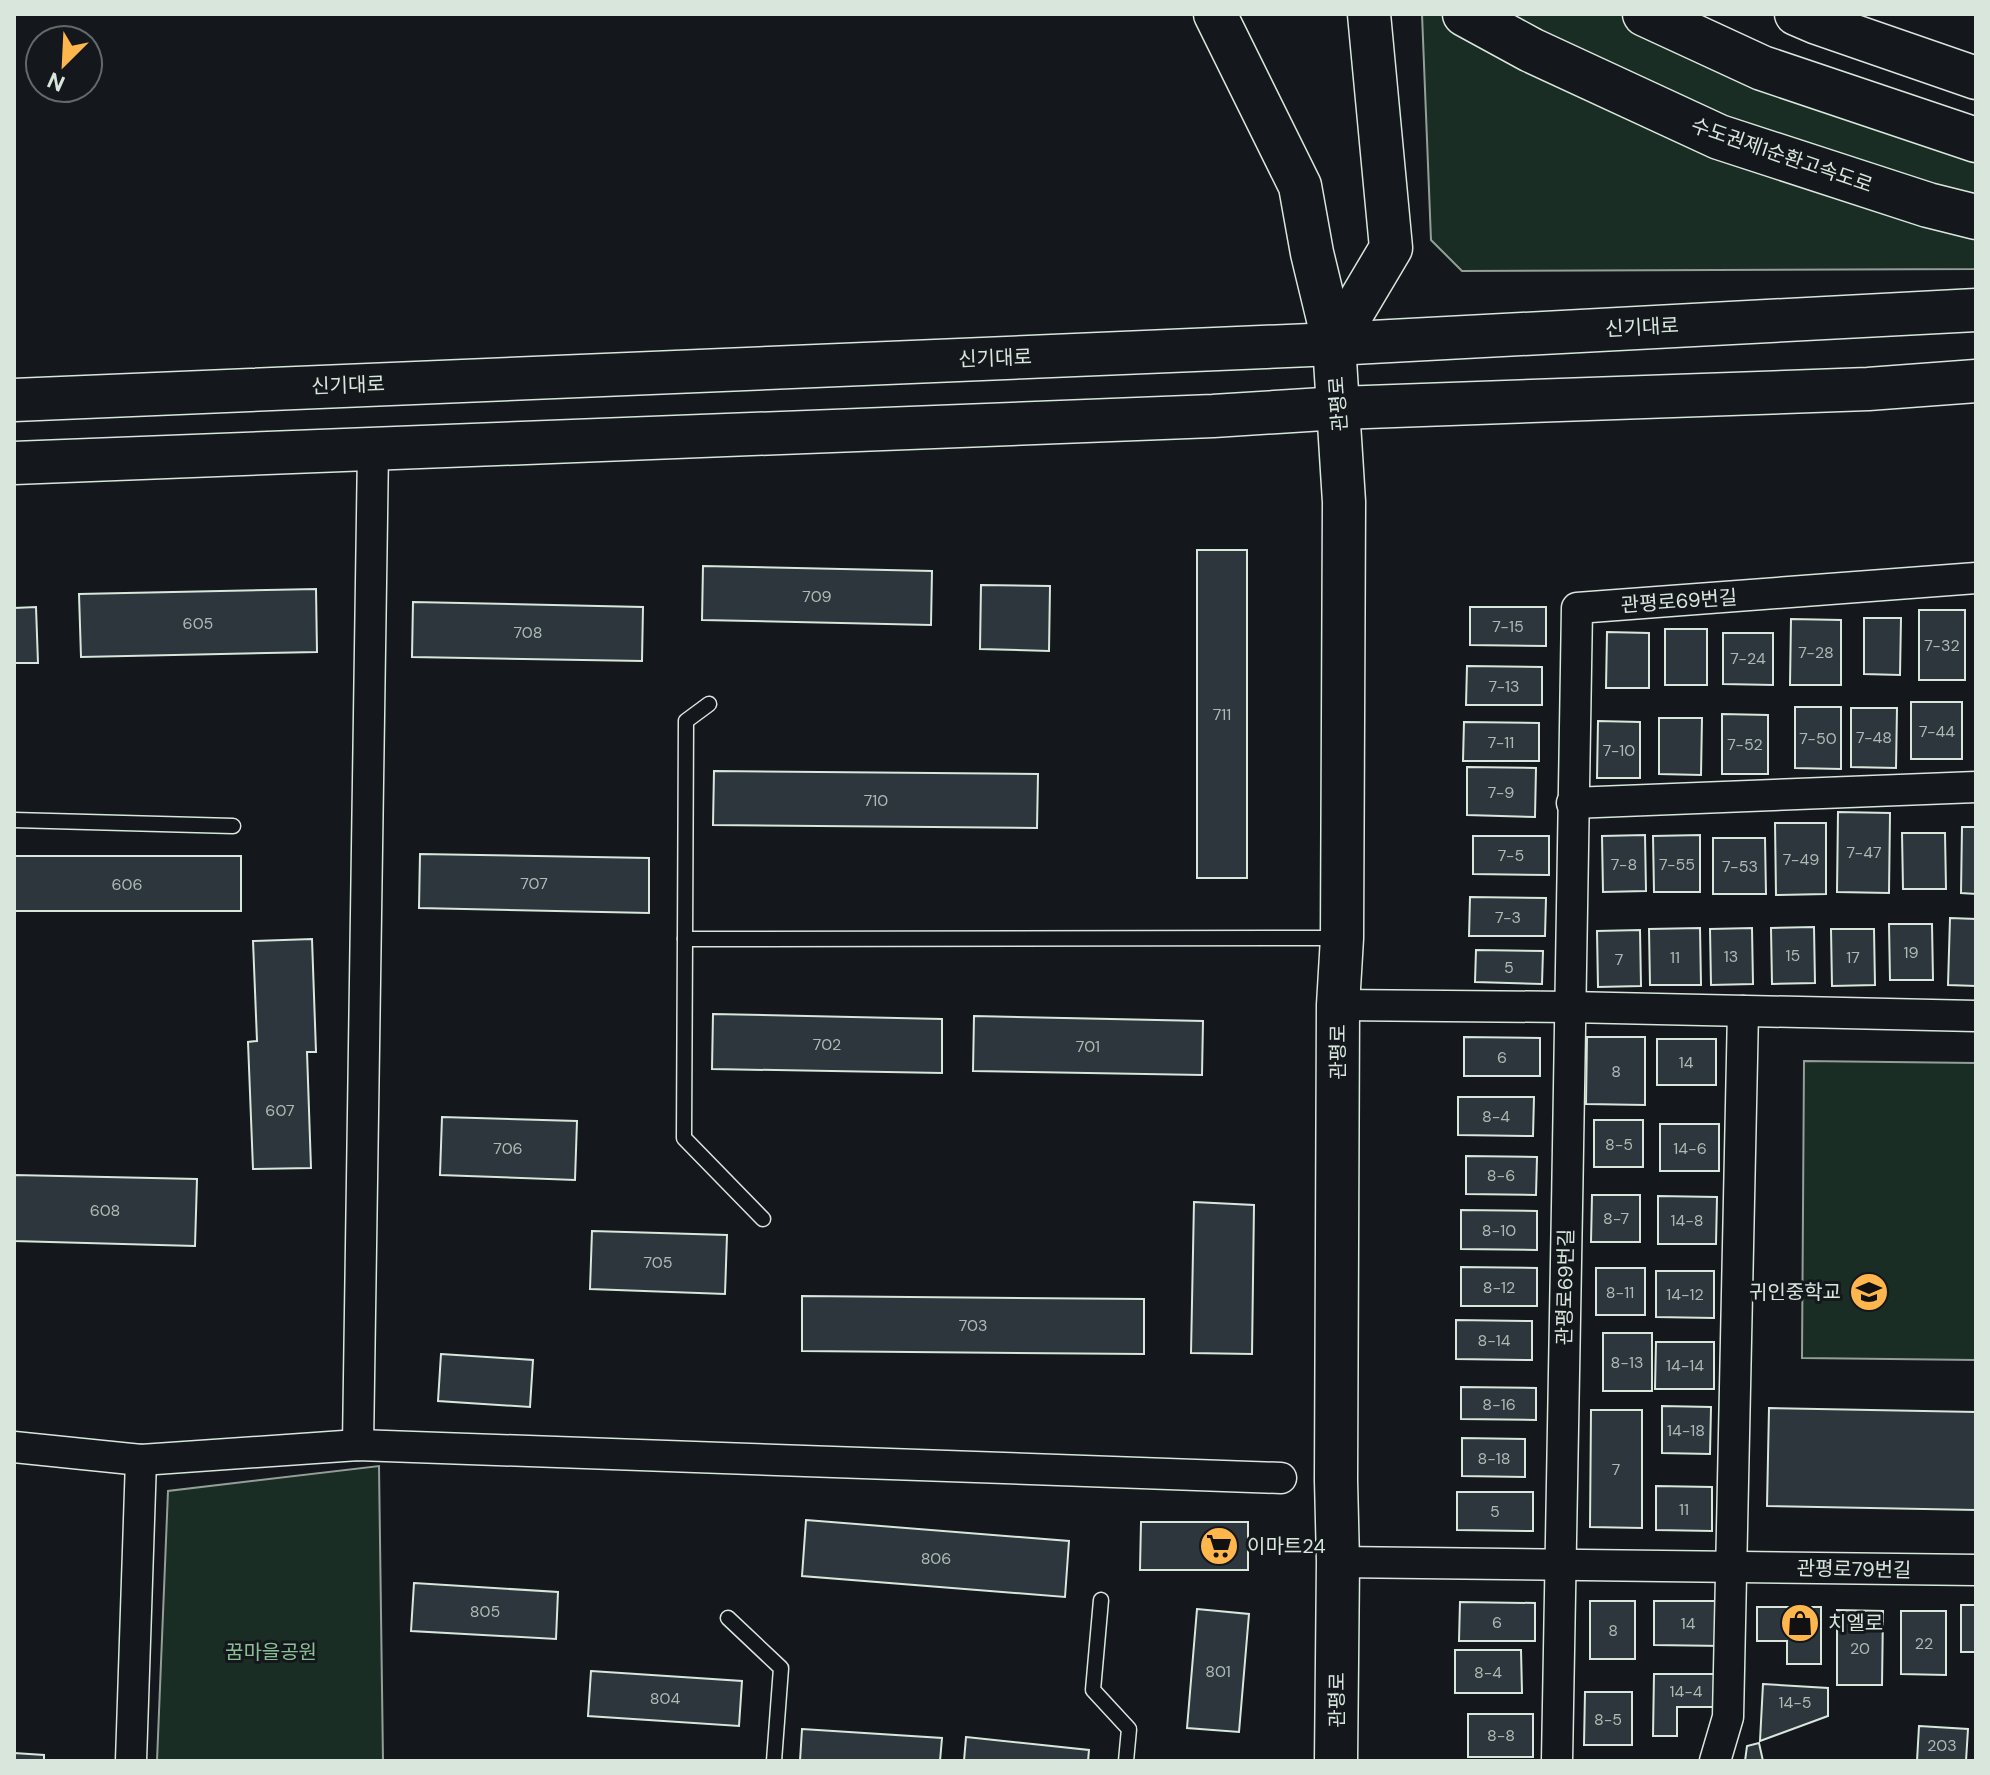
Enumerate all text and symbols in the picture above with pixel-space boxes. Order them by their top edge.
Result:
north arrow [24,24,104,104]
text: N [43,65,69,98]
street label: 수도권제1순환고속도로 [1688,112,1876,198]
street label: 신기대로 [1605,312,1679,342]
street label: 신기대로 [958,344,1032,372]
street label: 신기대로 [311,371,385,399]
street label: 관평로 [1323,376,1353,432]
street label: 관평로69번길 [1620,584,1738,618]
house number: 709 [802,586,832,607]
house number: 605 [183,613,213,634]
house number: 7-15 [1492,616,1524,637]
house number: 708 [514,622,543,643]
house number: 7-32 [1924,635,1960,656]
house number: 7-28 [1798,642,1834,663]
house number: 7-24 [1730,648,1766,669]
house number: 7-13 [1488,676,1520,697]
house number: 711 [1213,704,1231,725]
house number: 7-44 [1919,721,1955,742]
house number: 7-48 [1856,727,1892,748]
house number: 7-50 [1799,728,1837,749]
house number: 7-11 [1488,732,1514,753]
house number: 7-52 [1727,734,1763,755]
house number: 7-10 [1603,740,1635,761]
house number: 7-9 [1488,782,1514,803]
house number: 710 [864,790,888,811]
house number: 7-47 [1847,842,1881,863]
house number: 7-5 [1498,845,1524,866]
house number: 7-49 [1783,849,1819,870]
house number: 7-8 [1611,854,1637,875]
house number: 7-55 [1659,854,1695,875]
house number: 7-53 [1722,856,1758,877]
house number: 707 [520,873,548,894]
house number: 606 [111,874,143,895]
house number: 7-3 [1495,907,1521,928]
house number: 19 [1903,942,1919,963]
house number: 15 [1786,945,1800,966]
house number: 13 [1724,946,1738,967]
house number: 11 [1670,947,1680,968]
house number: 17 [1846,947,1860,968]
house number: 7 [1615,949,1623,970]
house number: 5 [1504,957,1514,978]
street label: 관평로 [1325,1024,1351,1080]
house number: 702 [813,1034,841,1055]
house number: 701 [1076,1036,1100,1057]
house number: 6 [1497,1047,1507,1068]
house number: 14 [1679,1052,1694,1073]
house number: 8 [1611,1061,1621,1082]
house number: 607 [265,1100,295,1121]
house number: 8-4 [1482,1106,1510,1127]
house number: 8-5 [1605,1134,1633,1155]
house number: 706 [493,1138,523,1159]
house number: 14-6 [1673,1138,1707,1159]
house number: 8-6 [1487,1165,1515,1186]
house number: 608 [90,1200,120,1221]
house number: 8-7 [1603,1208,1629,1229]
house number: 14-8 [1670,1210,1704,1231]
house number: 8-10 [1482,1220,1516,1241]
street label: 관평로69번길 [1551,1228,1579,1346]
house number: 705 [643,1252,673,1273]
school or university icon: 귀인중학교 [1848,1271,1890,1313]
house number: 8-12 [1483,1277,1515,1298]
place label: 귀인중학교 [1749,1279,1841,1305]
house number: 8-11 [1606,1282,1634,1303]
house number: 14-12 [1666,1284,1704,1305]
house number: 703 [959,1315,987,1336]
house number: 8-14 [1477,1330,1511,1351]
house number: 8-13 [1611,1352,1643,1373]
house number: 14-14 [1666,1355,1704,1376]
house number: 8-16 [1482,1394,1516,1415]
house number: 14-18 [1667,1420,1705,1441]
house number: 8-18 [1477,1448,1511,1469]
house number: 7 [1612,1459,1620,1480]
house number: 11 [1679,1499,1689,1520]
house number: 5 [1490,1501,1500,1522]
supermarket icon: 이마트24 [1198,1525,1240,1567]
place label: 이마트24 [1247,1533,1326,1559]
house number: 806 [921,1548,951,1569]
street label: 관평로79번길 [1796,1555,1912,1583]
house number: 805 [470,1601,500,1622]
shop icon: 치엘로 [1779,1602,1821,1644]
place label: 치엘로 [1828,1610,1883,1636]
house number: 6 [1492,1612,1502,1633]
house number: 14 [1681,1613,1696,1634]
house number: 8 [1608,1620,1618,1641]
house number: 22 [1915,1633,1933,1654]
house number: 20 [1850,1638,1870,1659]
park label: 꿈마을공원 [225,1639,317,1665]
house number: 801 [1205,1661,1231,1682]
house number: 8-4 [1474,1662,1502,1683]
street label: 관평로 [1324,1672,1350,1728]
house number: 14-4 [1669,1681,1703,1702]
house number: 804 [650,1688,680,1709]
house number: 14-5 [1778,1692,1812,1713]
house number: 8-5 [1594,1709,1622,1730]
house number: 8-8 [1487,1725,1515,1746]
house number: 203 [1927,1735,1957,1756]

